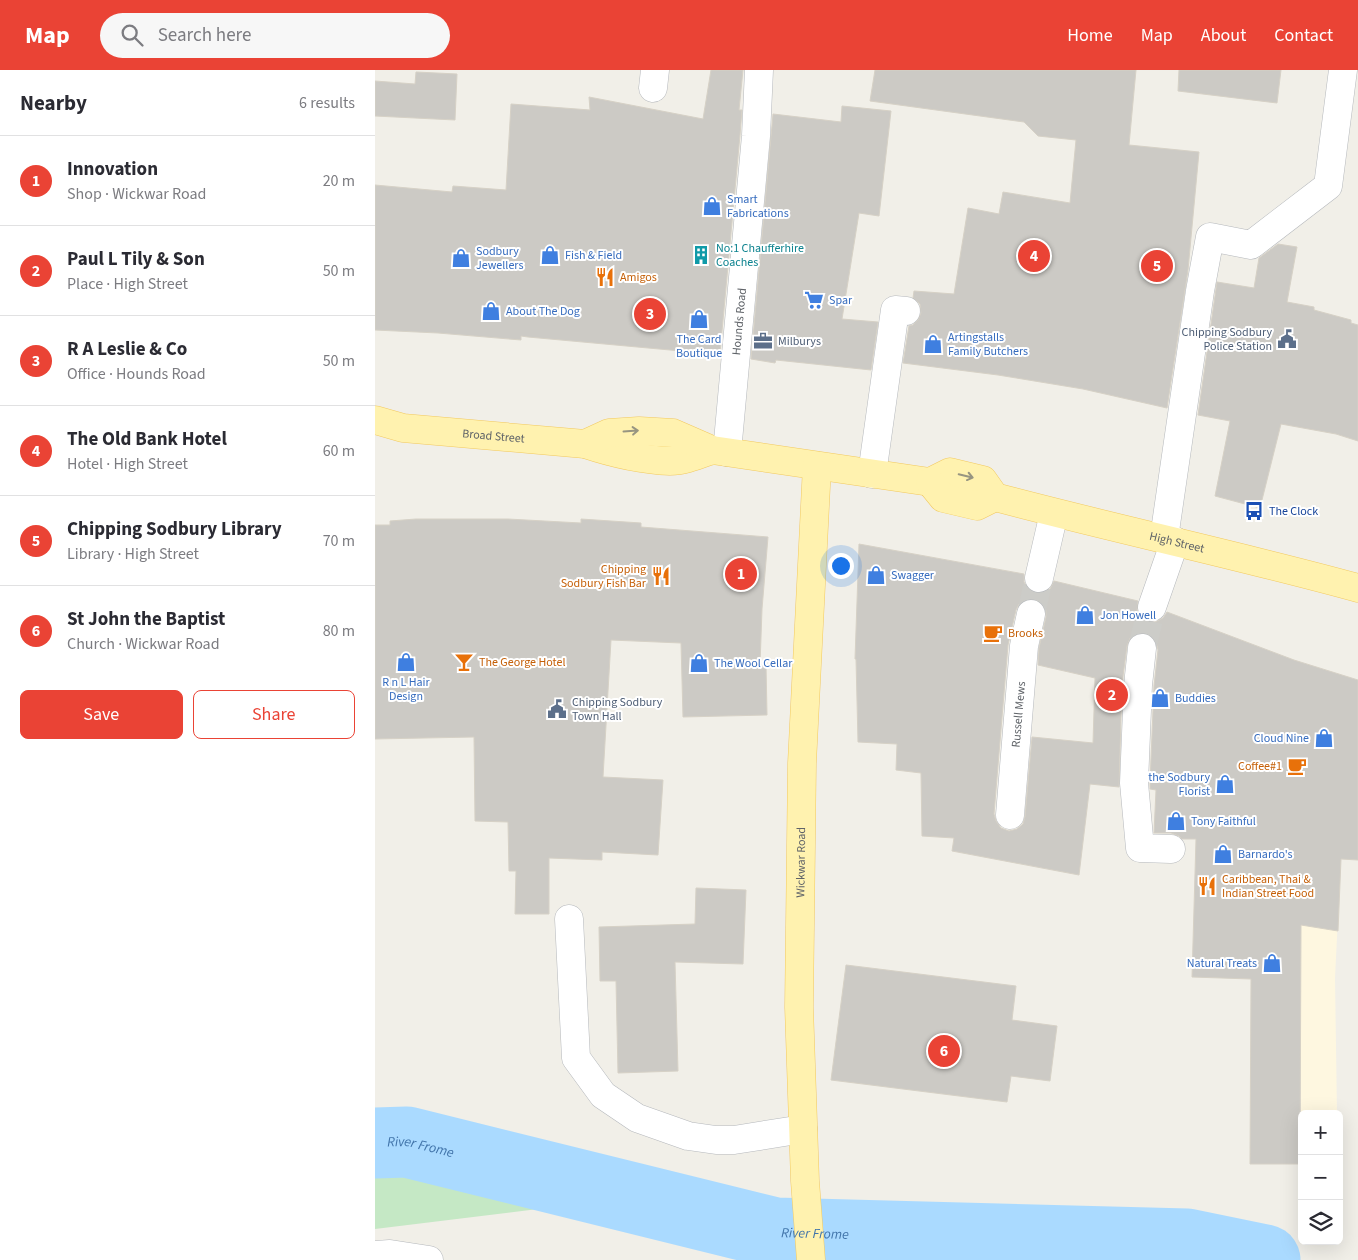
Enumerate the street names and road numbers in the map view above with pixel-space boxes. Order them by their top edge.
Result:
street label: Hounds Road [727,287,751,356]
street label: Broad Street [462,425,525,447]
street label: High Street [1148,527,1206,557]
street label: Russell Mews [1007,681,1030,748]
street label: Wickwar Road [792,827,810,898]

